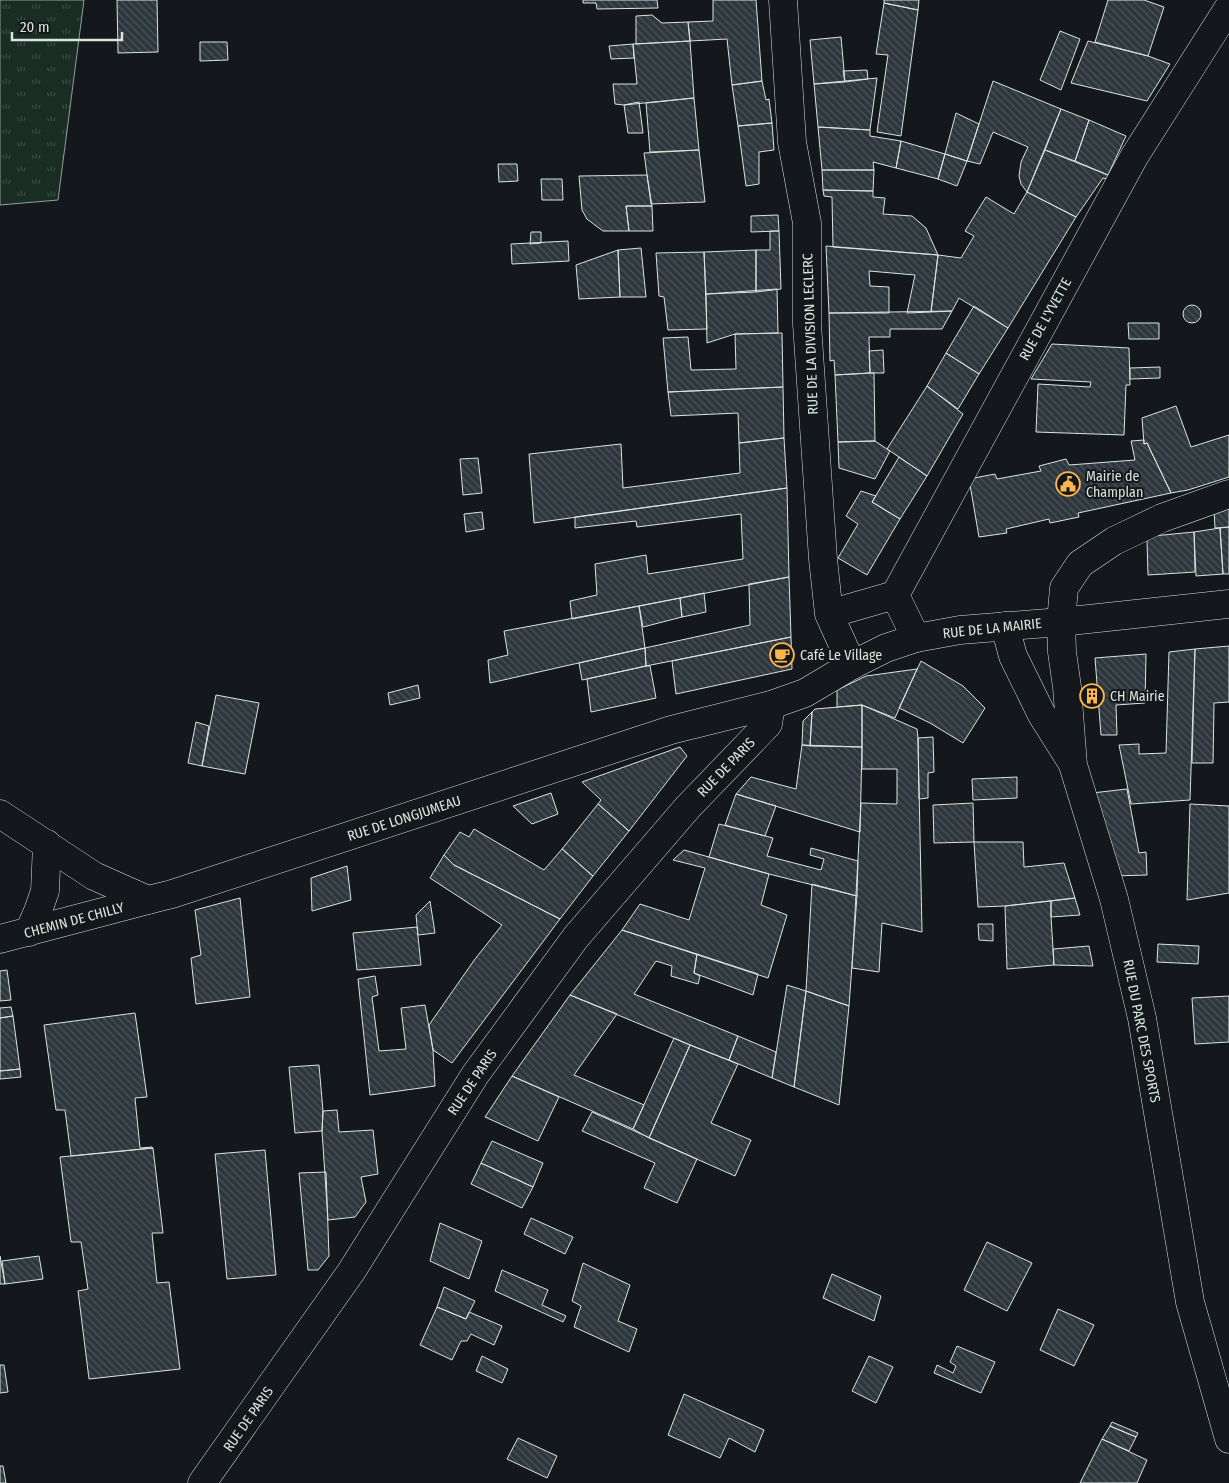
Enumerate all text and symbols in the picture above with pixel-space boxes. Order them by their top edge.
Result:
scale bar [12,10,122,42]
text: 20 m [20,18,50,36]
street label: RUE DE LA DIVISION LECLERC [799,253,822,415]
street label: RUE DE L'YVETTE [1016,275,1075,363]
place label: Mairie de Champlan [1086,468,1143,501]
public building icon: Mairie de Champlan [1055,471,1081,497]
street label: RUE DE LA MAIRIE [942,615,1043,642]
cafe icon: Café Le Village [769,642,795,668]
place label: Café Le Village [800,647,882,664]
building icon: CH Mairie [1079,683,1105,709]
place label: CH Mairie [1110,688,1165,705]
street label: RUE DE PARIS [694,734,759,800]
street label: RUE DE LONGJUMEAU [345,792,463,845]
street label: CHEMIN DE CHILLY [22,899,126,942]
street label: RUE DU PARC DES SPORTS [1119,958,1164,1104]
street label: RUE DE PARIS [444,1046,501,1118]
street label: RUE DE PARIS [220,1383,277,1455]

